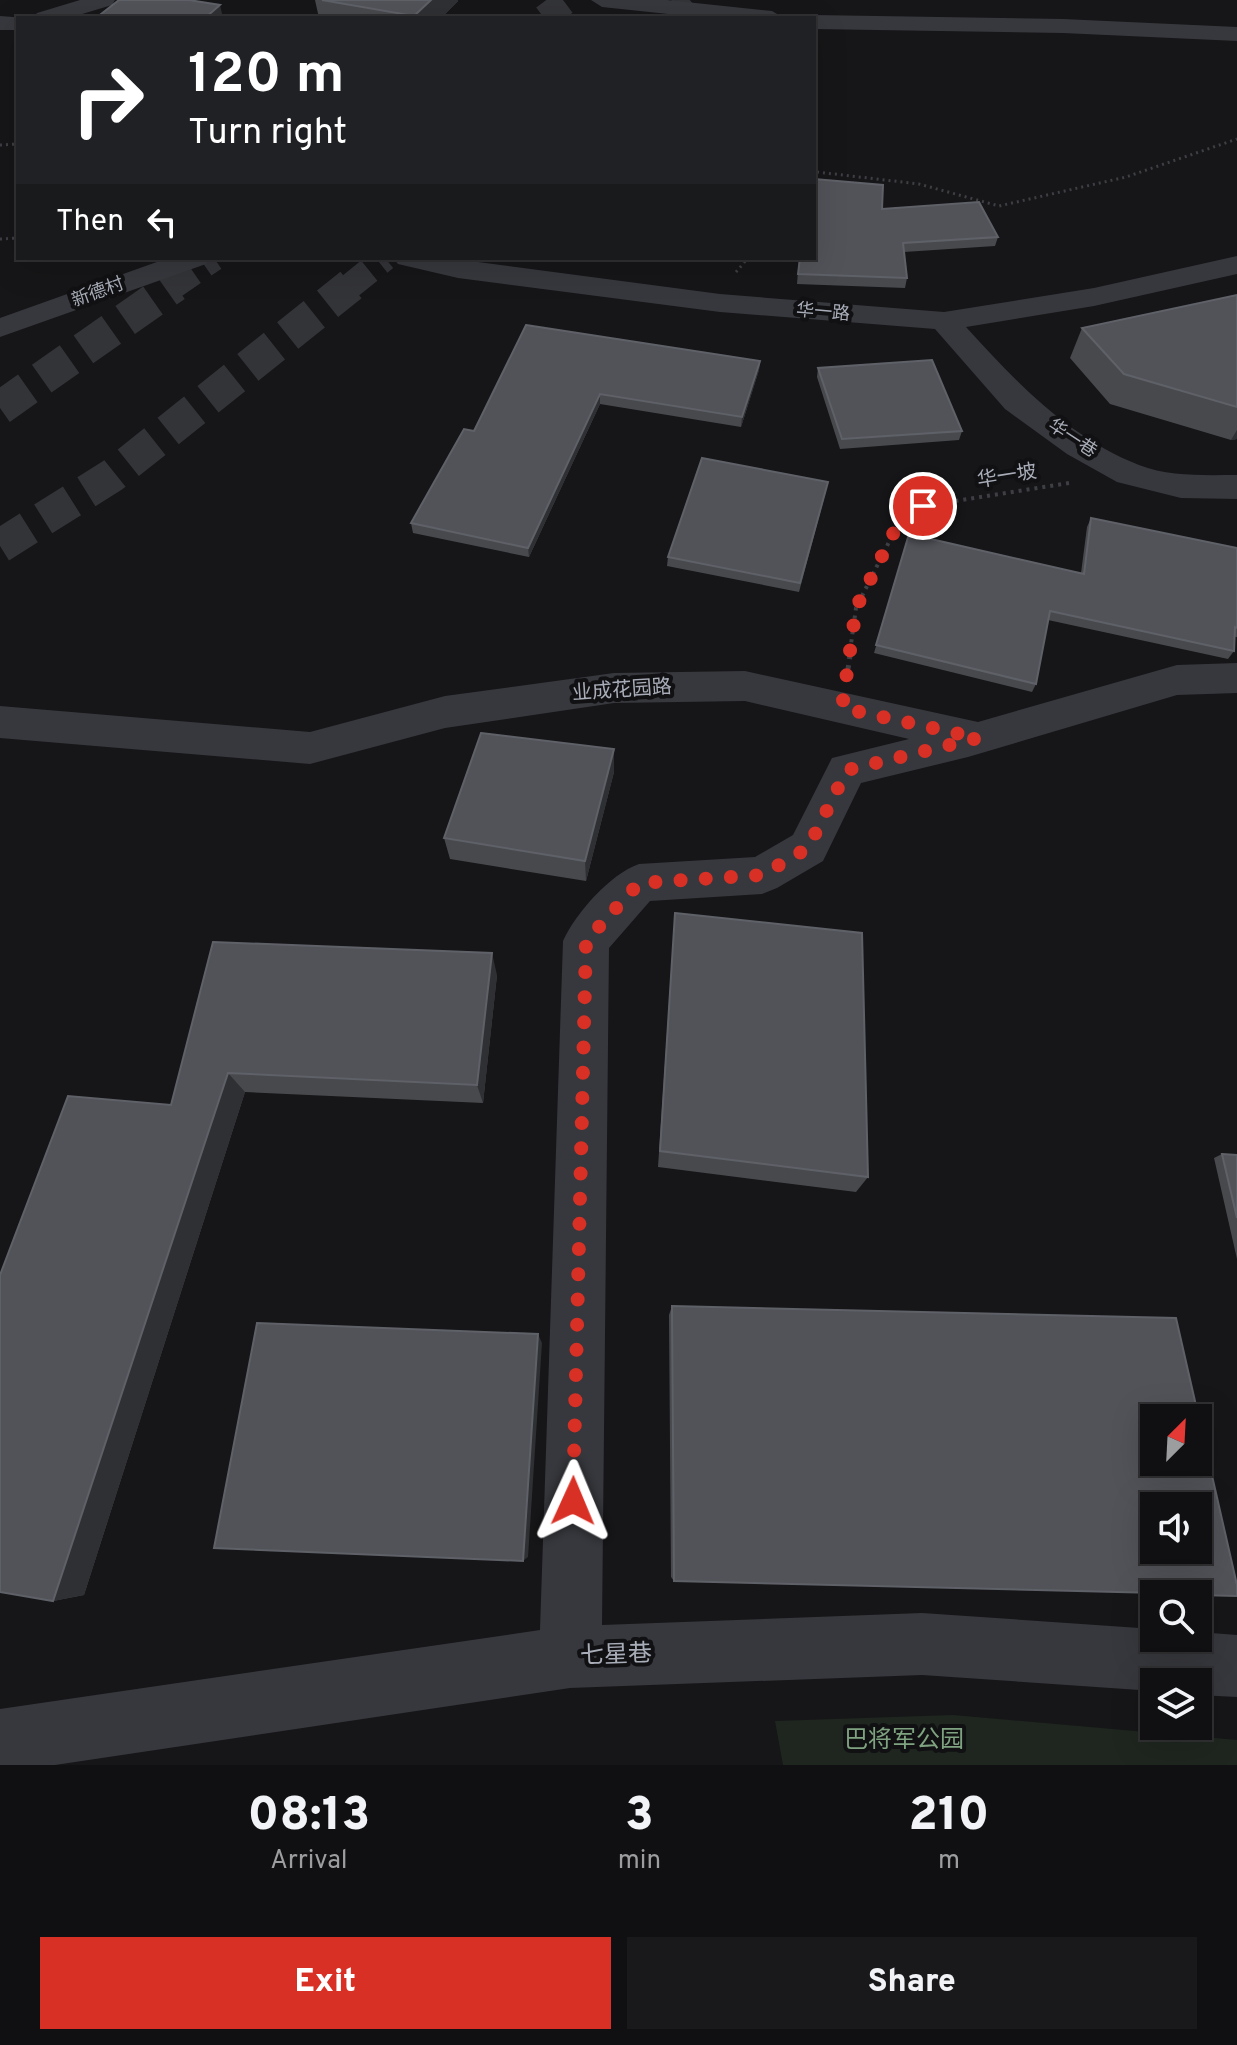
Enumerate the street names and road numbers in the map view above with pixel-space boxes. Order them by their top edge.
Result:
street label: 新德村 [69,273,127,313]
street label: 华一路 [795,299,851,327]
street label: 华一巷 [1043,415,1101,463]
street label: 华一坡 [975,459,1039,495]
street label: 业成花园路 [571,675,673,707]
street label: 七星巷 [579,1640,653,1672]

